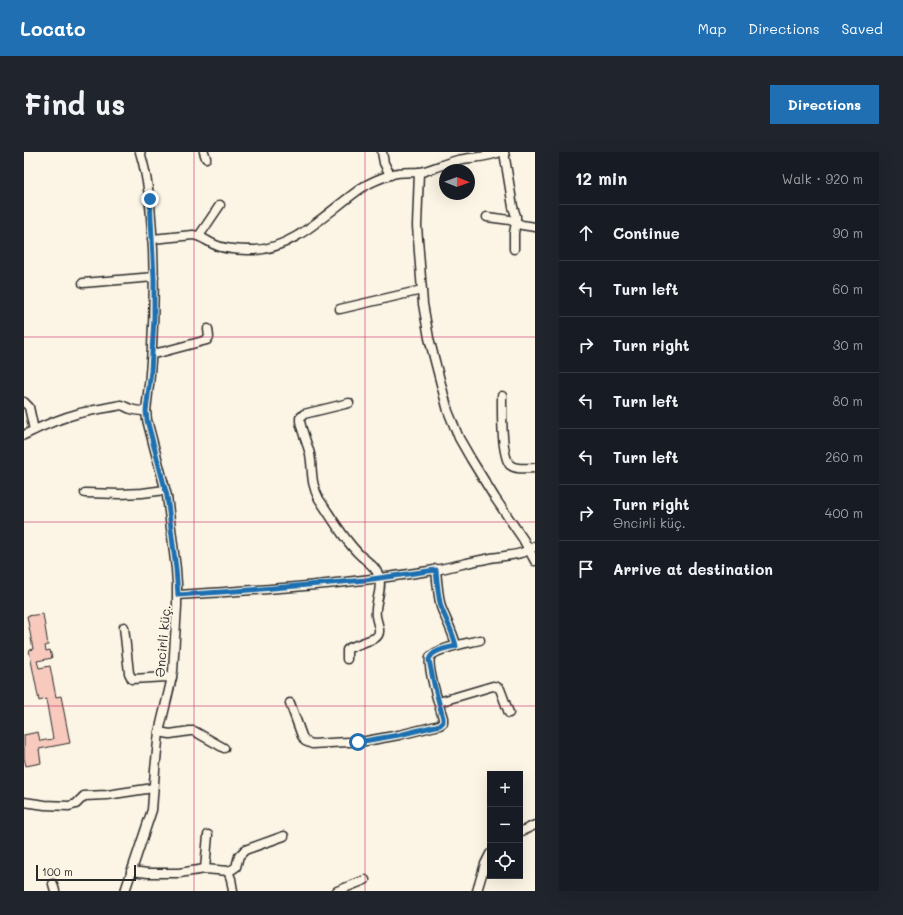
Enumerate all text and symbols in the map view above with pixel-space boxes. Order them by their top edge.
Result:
text: Locato [20,16,86,41]
text: Map [698,19,726,38]
text: Directions [748,19,819,38]
text: Saved [841,19,883,38]
button: Directions [770,85,879,124]
text: Find us [24,86,125,122]
north arrow [439,164,475,200]
text: 12 min [575,167,627,189]
text: Walk · 920 m [782,170,863,187]
route end [141,190,159,208]
icon: ahead [575,222,597,244]
text: Continue [613,223,680,243]
text: 90 m [833,224,863,241]
icon: left [575,278,597,300]
text: Turn left [613,279,678,299]
text: 60 m [833,280,863,297]
icon: right [575,334,597,356]
text: Turn right [613,335,690,355]
text: 30 m [833,336,863,353]
icon: left [575,390,597,412]
text: Turn left [613,391,678,411]
text: 80 m [833,392,863,409]
icon: left [575,446,597,468]
text: Turn left [613,447,678,467]
text: 260 m [825,448,863,465]
text: Turn right [613,494,690,514]
icon: right [575,502,597,524]
text: 400 m [825,504,863,521]
text: Əncirli küç. [613,514,686,531]
icon: arrive [575,558,597,580]
text: Arrive at destination [613,559,773,579]
street label: Əncirli küç. [150,604,174,678]
route start [349,733,367,751]
map controls [487,771,523,879]
button: + [487,771,523,807]
button: − [487,807,523,843]
button: locate [487,843,523,879]
scale bar [36,863,136,882]
text: 100 m [42,864,73,879]

